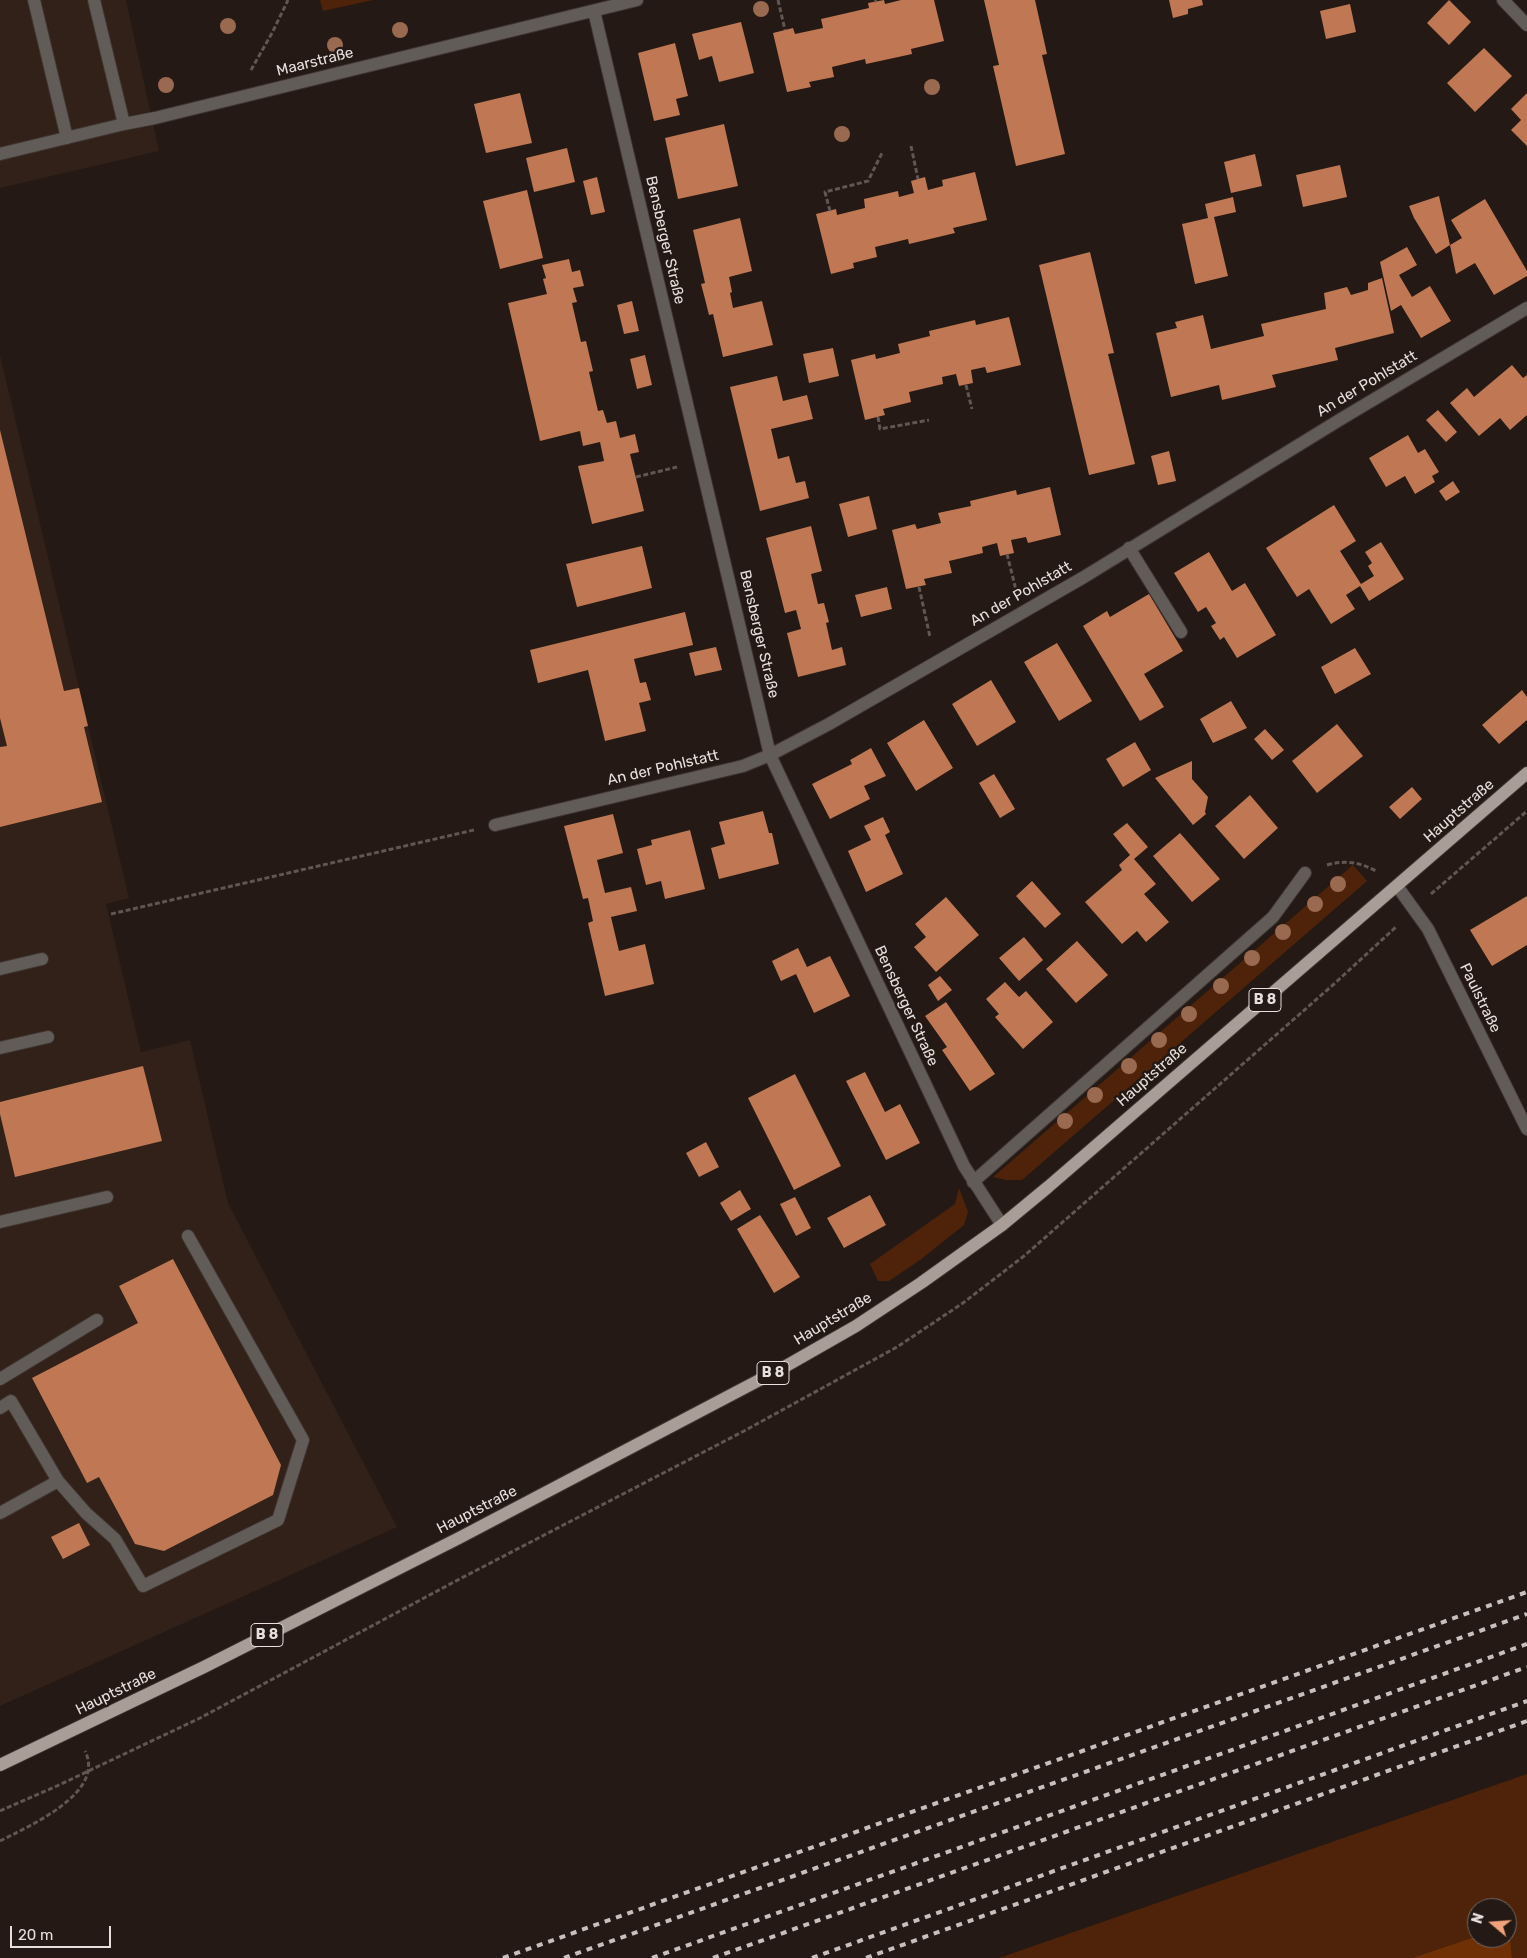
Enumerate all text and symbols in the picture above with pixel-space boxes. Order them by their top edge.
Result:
street label: Maarstraße [275,44,355,80]
street label: Bensberger Straße [641,174,689,306]
street label: An der Pohlstatt [1314,347,1420,421]
street label: An der Pohlstatt [967,558,1075,630]
street label: Bensberger Straße [735,568,783,700]
street label: An der Pohlstatt [605,746,721,790]
street label: Hauptstraße [1420,776,1498,846]
street label: Bensberger Straße [870,943,942,1069]
street label: Paulstraße [1455,960,1505,1036]
road number: B 8 [1249,988,1281,1012]
street label: Hauptstraße [1113,1040,1191,1110]
street label: Hauptstraße [791,1289,875,1349]
road number: B 8 [757,1362,789,1385]
street label: Hauptstraße [434,1482,520,1538]
road number: B 8 [251,1624,283,1646]
street label: Hauptstraße [73,1665,159,1719]
north arrow [1467,1898,1517,1948]
text: N [1469,1911,1488,1926]
scale bar [12,1916,114,1948]
text: 20 m [18,1926,53,1944]

